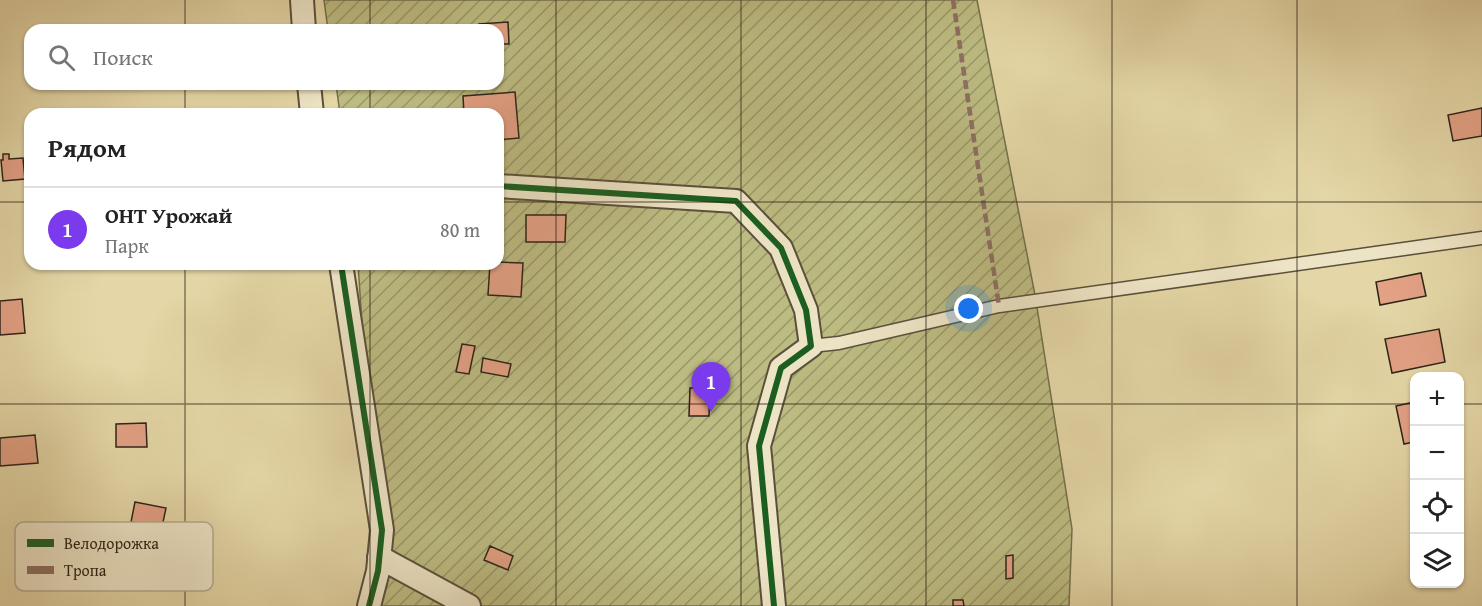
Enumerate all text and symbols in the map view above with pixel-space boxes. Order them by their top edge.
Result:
search box [24,24,504,90]
icon: search [45,41,78,74]
text: Поиск [93,41,153,73]
text: Рядом [48,128,126,167]
text: ОНТ Урожай [105,199,232,231]
text: 1 [62,215,73,244]
text: 80 m [440,215,480,244]
text: Парк [105,231,149,260]
your location [954,294,983,323]
pin: 1 [692,362,730,412]
map controls [1410,372,1464,588]
button: + [1410,372,1464,426]
button: − [1410,426,1464,480]
button: locate [1410,480,1464,534]
legend [15,522,213,591]
text: Велодорожка [64,531,159,555]
button: layers [1410,534,1464,588]
text: Тропа [64,558,107,582]

